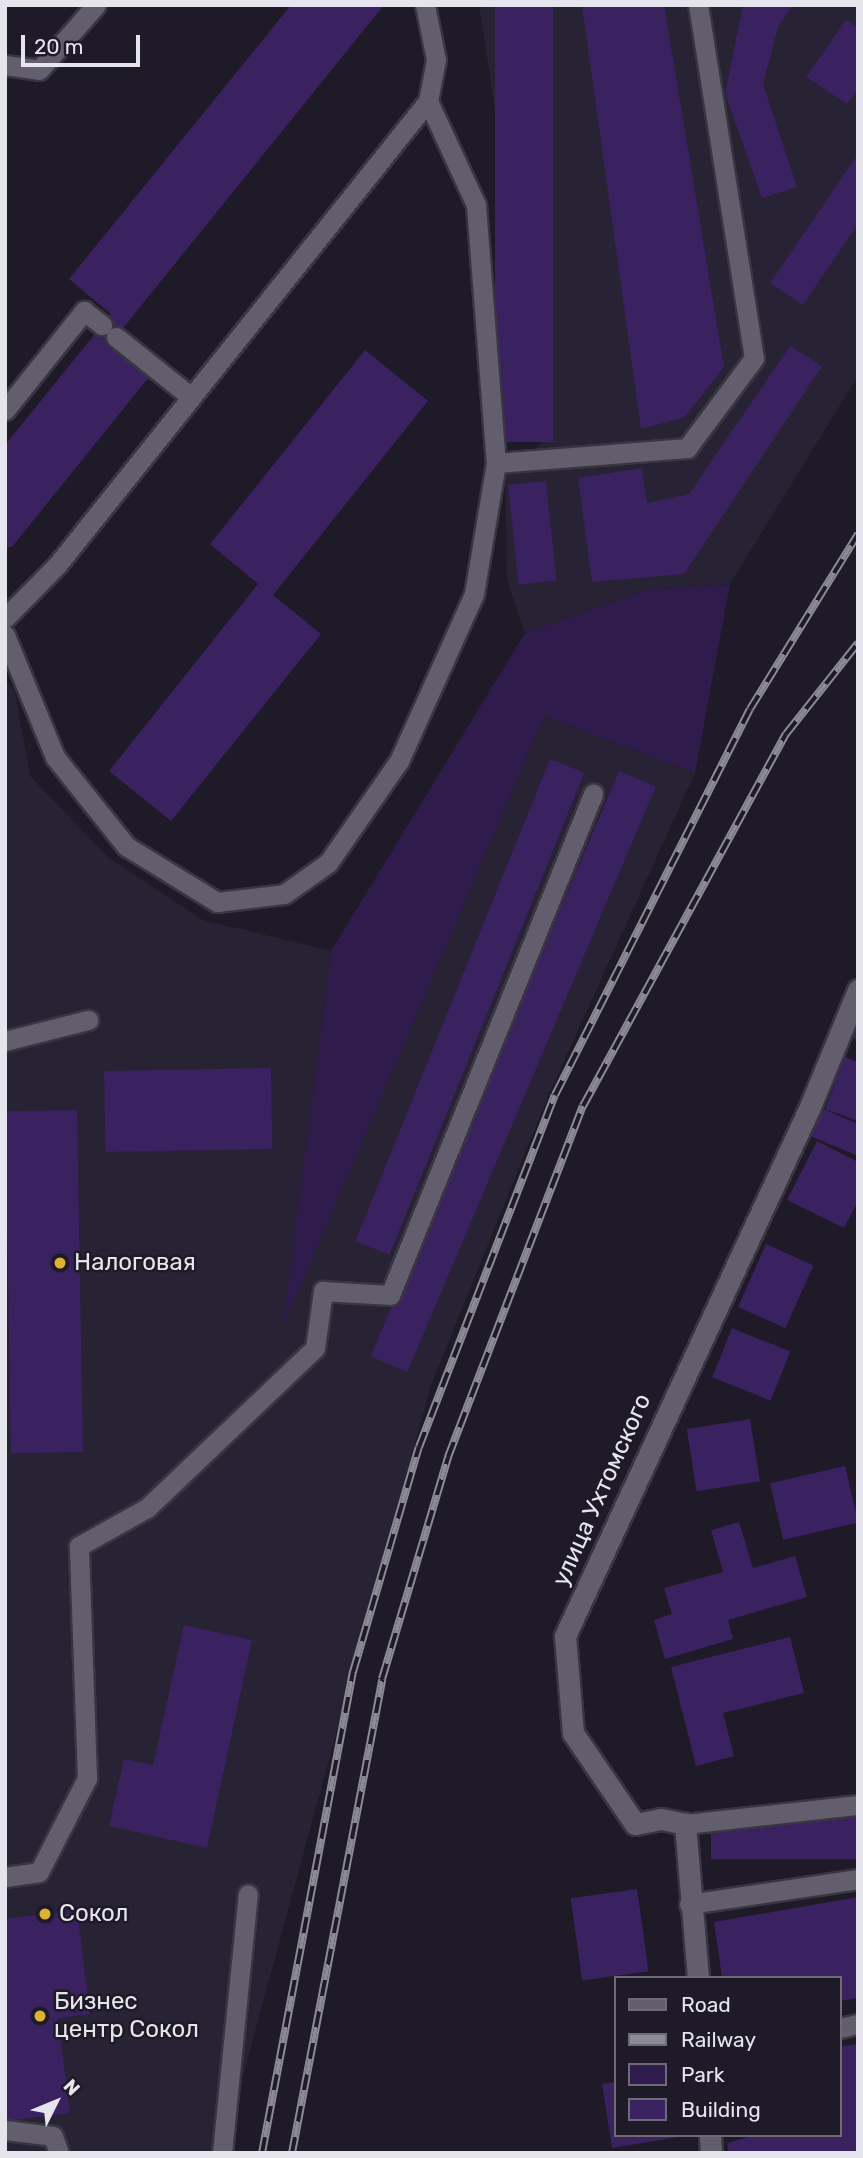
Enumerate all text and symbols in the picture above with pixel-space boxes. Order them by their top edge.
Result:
scale bar [24,21,144,65]
text: 20 m [34,34,83,59]
place label: Налоговая [74,1249,196,1277]
marker: Налоговая [52,1255,68,1271]
street label: улица Ухтомского [547,1389,657,1591]
place label: Сокол [59,1900,129,1928]
marker: Сокол [37,1906,53,1922]
legend [614,1976,842,2137]
place label: Бизнес центр Сокол [54,1988,199,2044]
text: Road [681,1992,731,2017]
marker: Бизнес центр Сокол [32,2008,48,2024]
text: Railway [681,2027,756,2052]
text: Park [681,2062,725,2087]
north arrow [21,2067,91,2137]
text: N [59,2074,85,2100]
text: Building [681,2097,761,2122]

